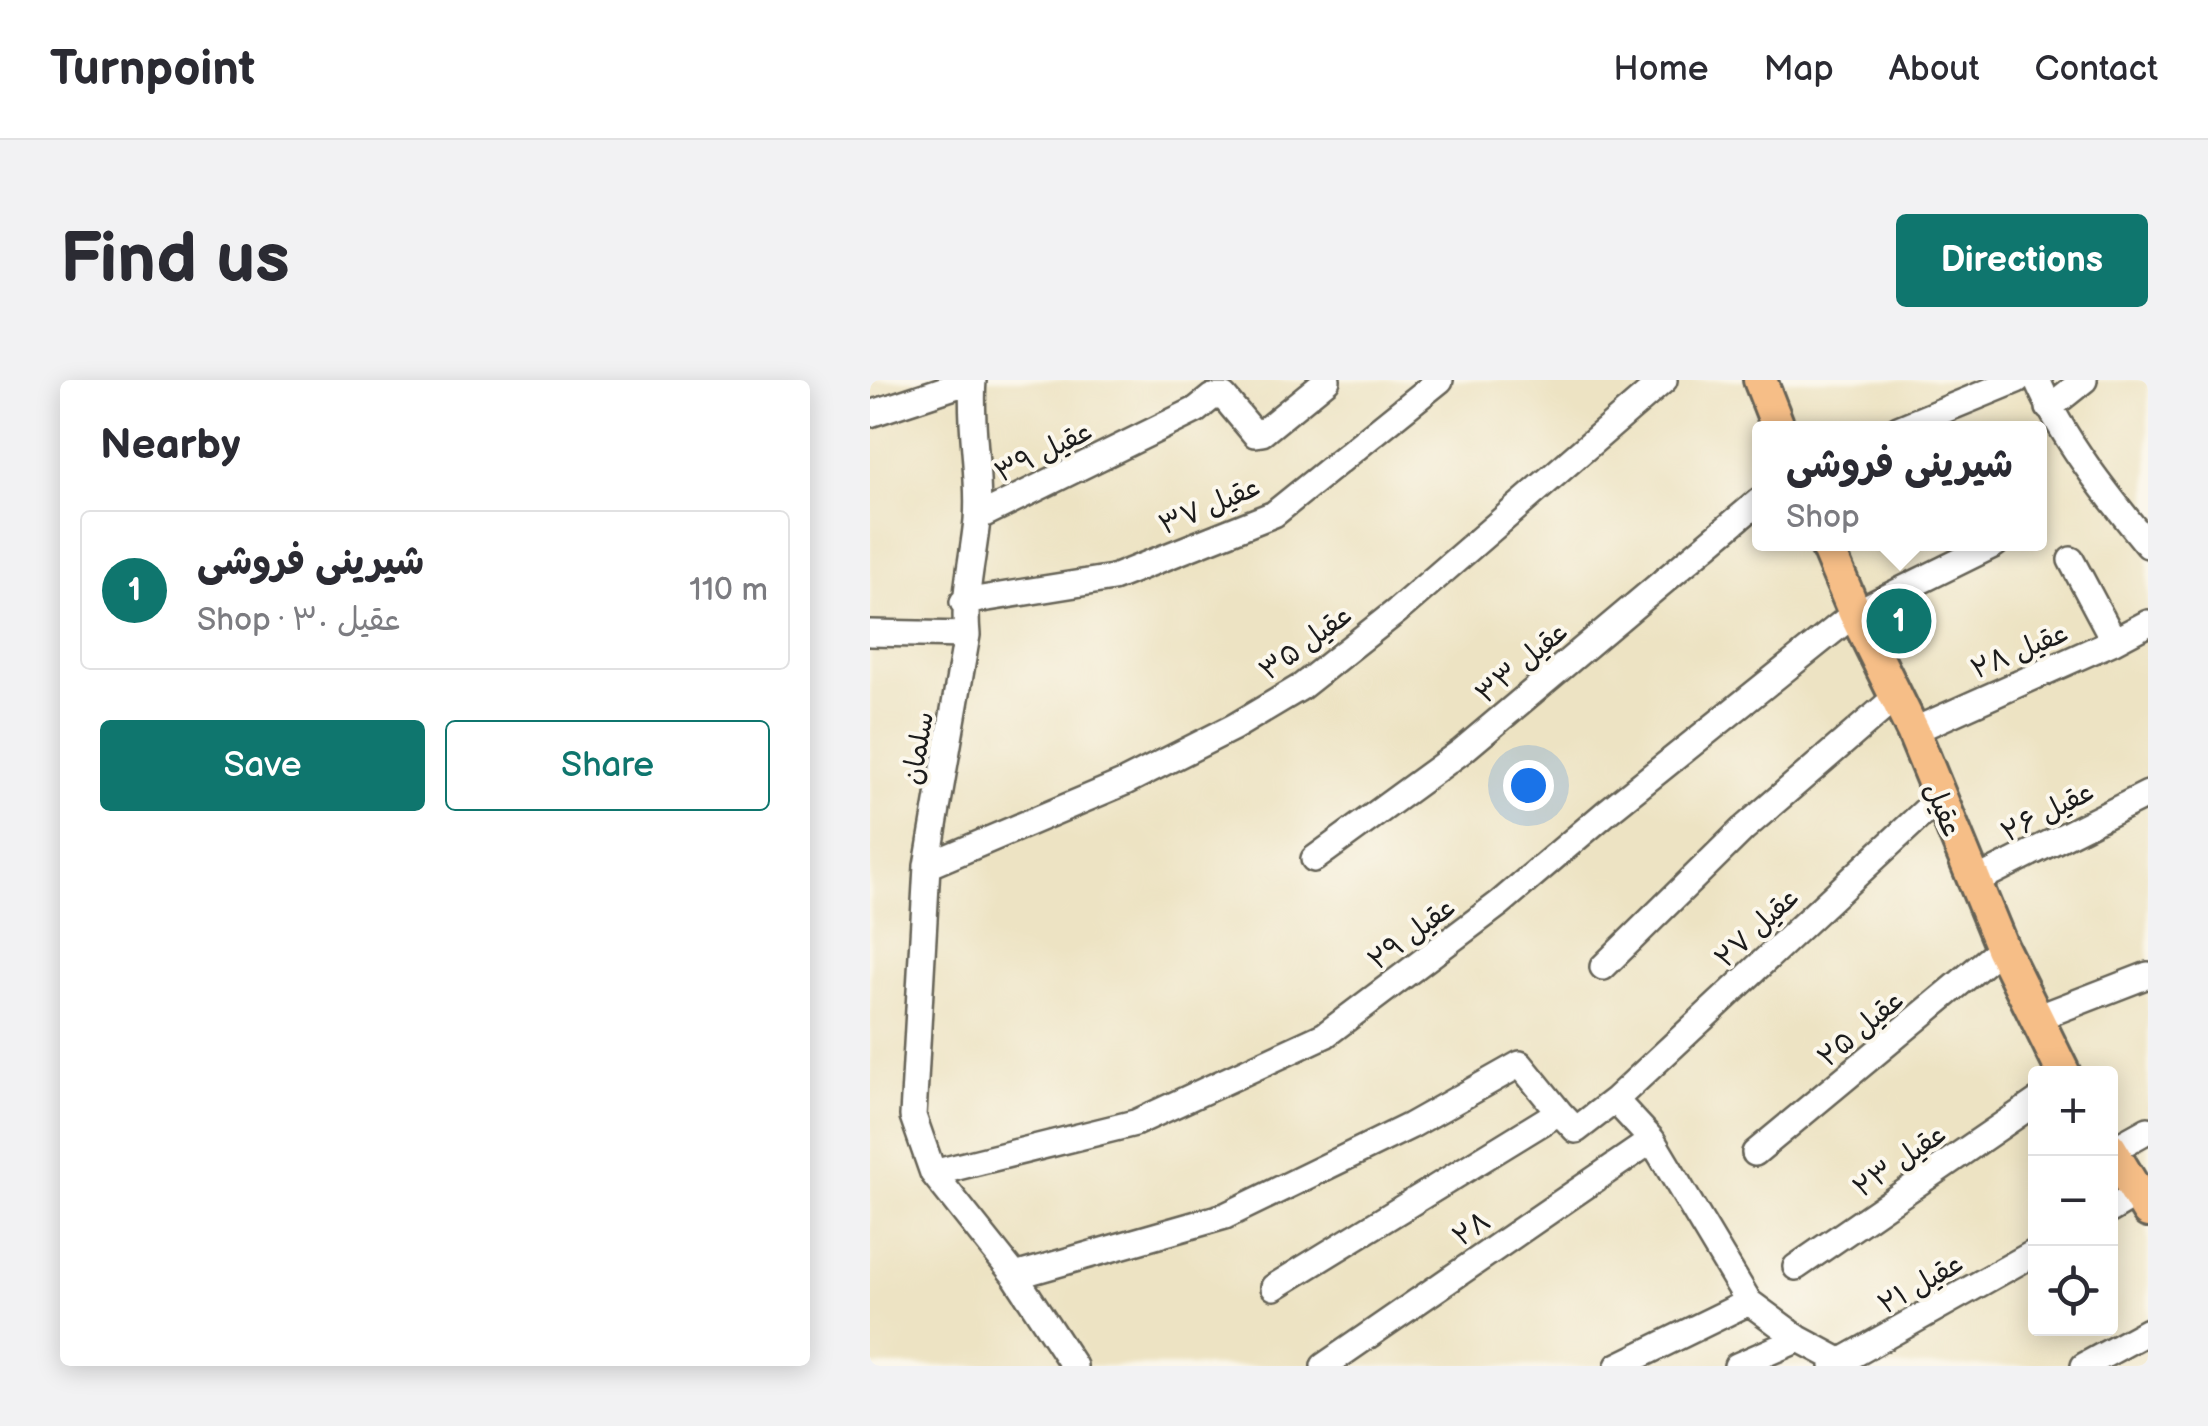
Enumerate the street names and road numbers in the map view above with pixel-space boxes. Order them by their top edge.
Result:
street label: عقیل ۳۹ [990,415,1098,490]
street label: عقیل ۳۷ [1154,470,1265,542]
street label: عقیل ۳۵ [1253,599,1358,688]
street label: عقیل ۳۳ [1469,615,1574,711]
street label: ۲۸ عقیل [1966,616,2073,686]
street label: سلمان [896,709,941,788]
street label: عقیل ۲۶ [1996,775,2099,850]
street label: عقیل [1917,777,1968,842]
street label: عقیل ۲۷ [1708,881,1806,975]
street label: عقیل ۲۹ [1362,891,1462,977]
street label: عقیل ۲۵ [1811,984,1911,1075]
street label: عقیل ۲۳ [1847,1117,1952,1205]
street label: ۲۸ [1447,1205,1497,1254]
street label: عقیل ۲۱ [1872,1247,1969,1322]

